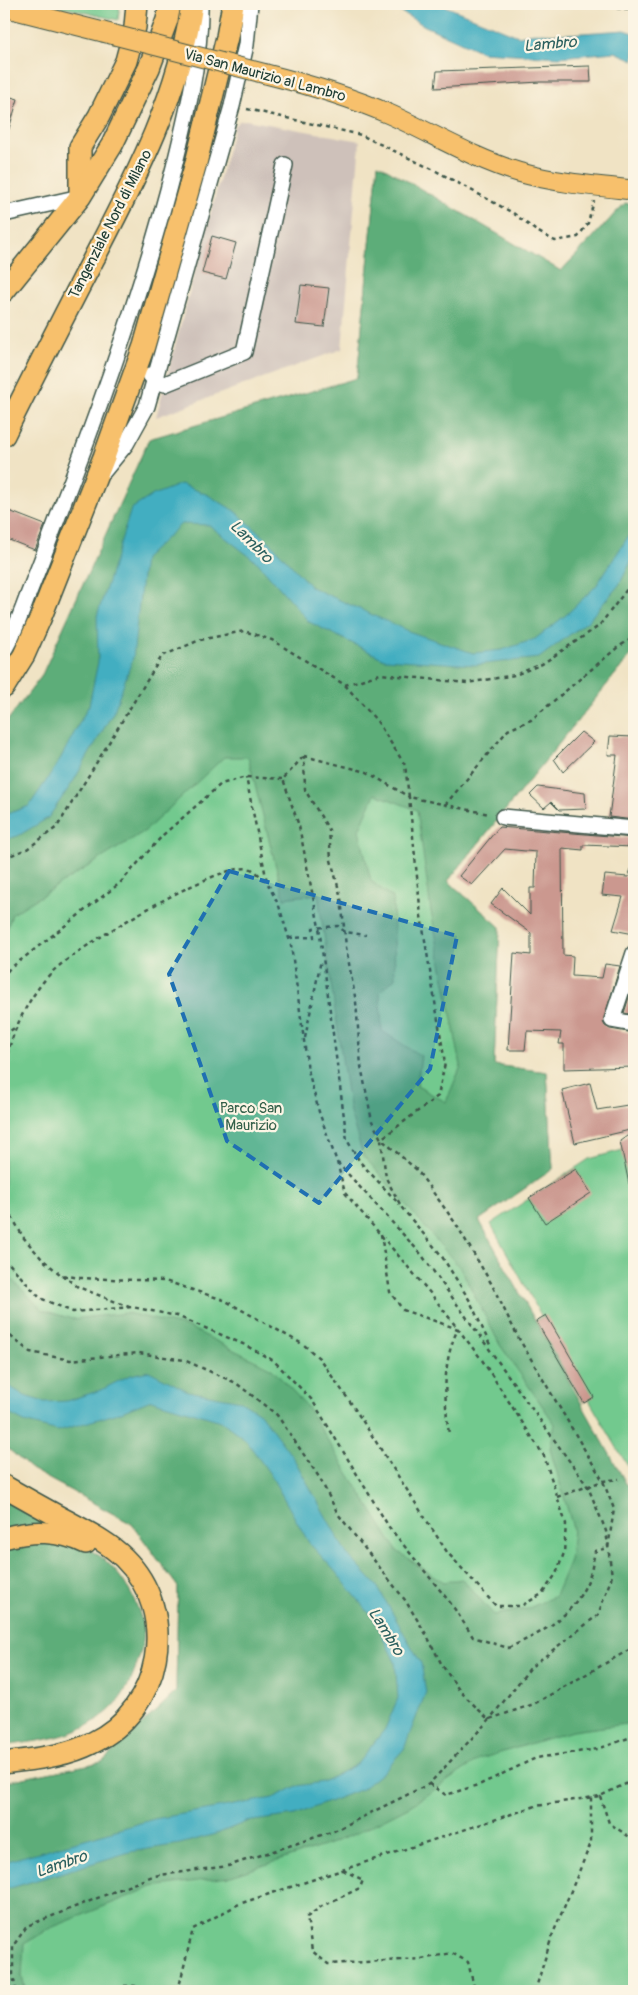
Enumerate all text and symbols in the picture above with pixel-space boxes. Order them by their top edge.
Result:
water label: Lambro [523,32,579,56]
street label: Via San Maurizio al Lambro [182,45,348,106]
street label: Tangenziale Nord di Milano [65,146,156,302]
water label: Lambro [226,516,278,568]
park label: Parco San Maurizio [220,1099,282,1135]
water label: Lambro [364,1604,409,1660]
water label: Lambro [33,1845,91,1882]

